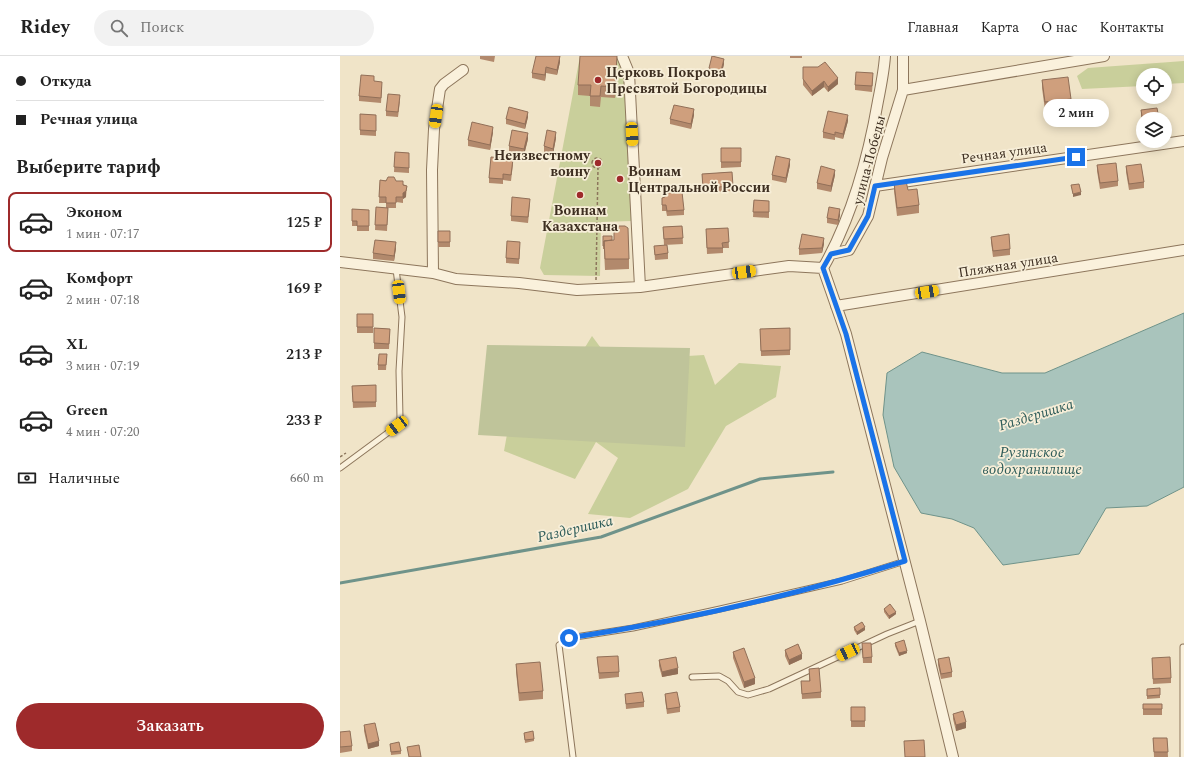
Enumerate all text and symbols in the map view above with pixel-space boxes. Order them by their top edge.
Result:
search box [94,10,374,46]
text: Ridey [20,13,70,42]
text: Поиск [140,16,184,39]
icon: search [108,17,130,39]
text: Главная [907,17,959,38]
text: Карта [981,17,1019,38]
text: О нас [1041,17,1078,38]
text: Контакты [1100,17,1164,38]
place label: Церковь Покрова Пресвятой Богородицы [606,62,767,99]
map controls [1136,68,1172,148]
button: locate [1136,68,1172,104]
text: Откуда [40,70,92,93]
marker: Церковь Покрова Пресвятой Богородицы [593,75,603,85]
callout: 2 мин [1043,99,1109,127]
car [428,103,444,129]
text: 2 мин [1058,103,1094,123]
text: Речная улица [40,108,138,131]
button: layers [1136,112,1172,148]
street label: улица Победы [847,113,891,208]
car [625,122,639,146]
street label: Речная улица [960,137,1048,169]
place label: Неизвестному воину [494,145,591,182]
route end [1067,148,1085,166]
text: Выберите тариф [16,154,161,181]
marker: Неизвестному воину [593,158,603,168]
place label: Воинам Центральной России [628,161,770,198]
marker: Воинам Центральной России [615,174,625,184]
marker: Воинам Казахстана [575,190,585,200]
place label: Воинам Казахстана [542,200,619,237]
text: Эконом [66,201,122,224]
icon: car [18,204,54,240]
text: 125 ₽ [286,211,322,234]
text: 1 мин · 07:17 [66,224,139,244]
street label: Пляжная улица [957,247,1060,283]
car [731,264,757,280]
text: Комфорт [66,267,133,290]
icon: car [18,270,54,306]
text: 169 ₽ [286,277,322,300]
car [392,279,406,305]
car [914,284,940,300]
text: 2 мин · 07:18 [66,290,139,310]
text: XL [66,333,87,356]
icon: car [18,336,54,372]
text: 213 ₽ [286,343,322,366]
text: 3 мин · 07:19 [66,356,139,376]
water label: Раздеришка [996,393,1077,437]
text: Green [66,399,108,422]
icon: car [18,402,54,438]
text: 233 ₽ [286,409,322,432]
car [384,414,410,438]
text: 4 мин · 07:20 [66,422,139,442]
water label: Рузинское водохранилище [982,441,1082,481]
icon: cash [16,467,38,489]
text: Наличные [48,467,120,490]
text: 660 m [290,468,324,488]
water label: Раздеришка [535,509,616,549]
route start [560,629,578,647]
car [835,641,861,663]
button: Заказать [16,703,324,749]

